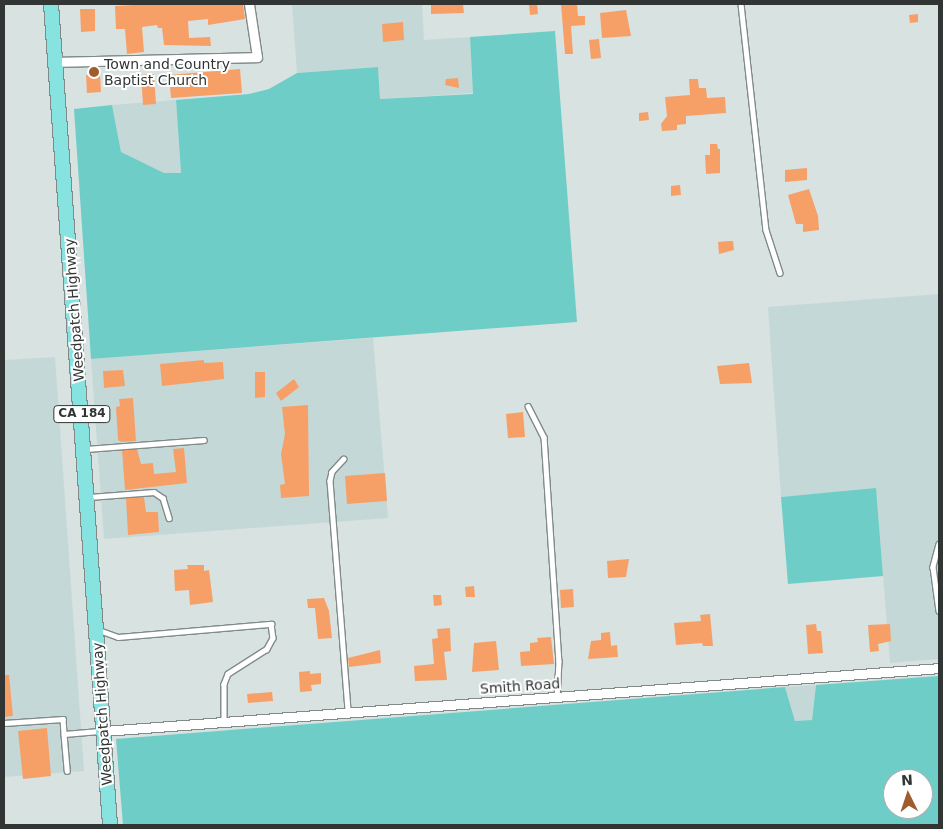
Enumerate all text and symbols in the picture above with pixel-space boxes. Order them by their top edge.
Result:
place label: Town and Country Baptist Church [104,56,230,88]
marker: Town and Country Baptist Church [88,66,100,78]
street label: Weedpatch Highway [61,238,87,382]
road number: CA 184 [53,404,111,424]
street label: Weedpatch Highway [89,642,115,786]
street label: Smith Road [479,675,561,697]
north arrow [883,769,933,819]
text: N [901,772,913,788]

